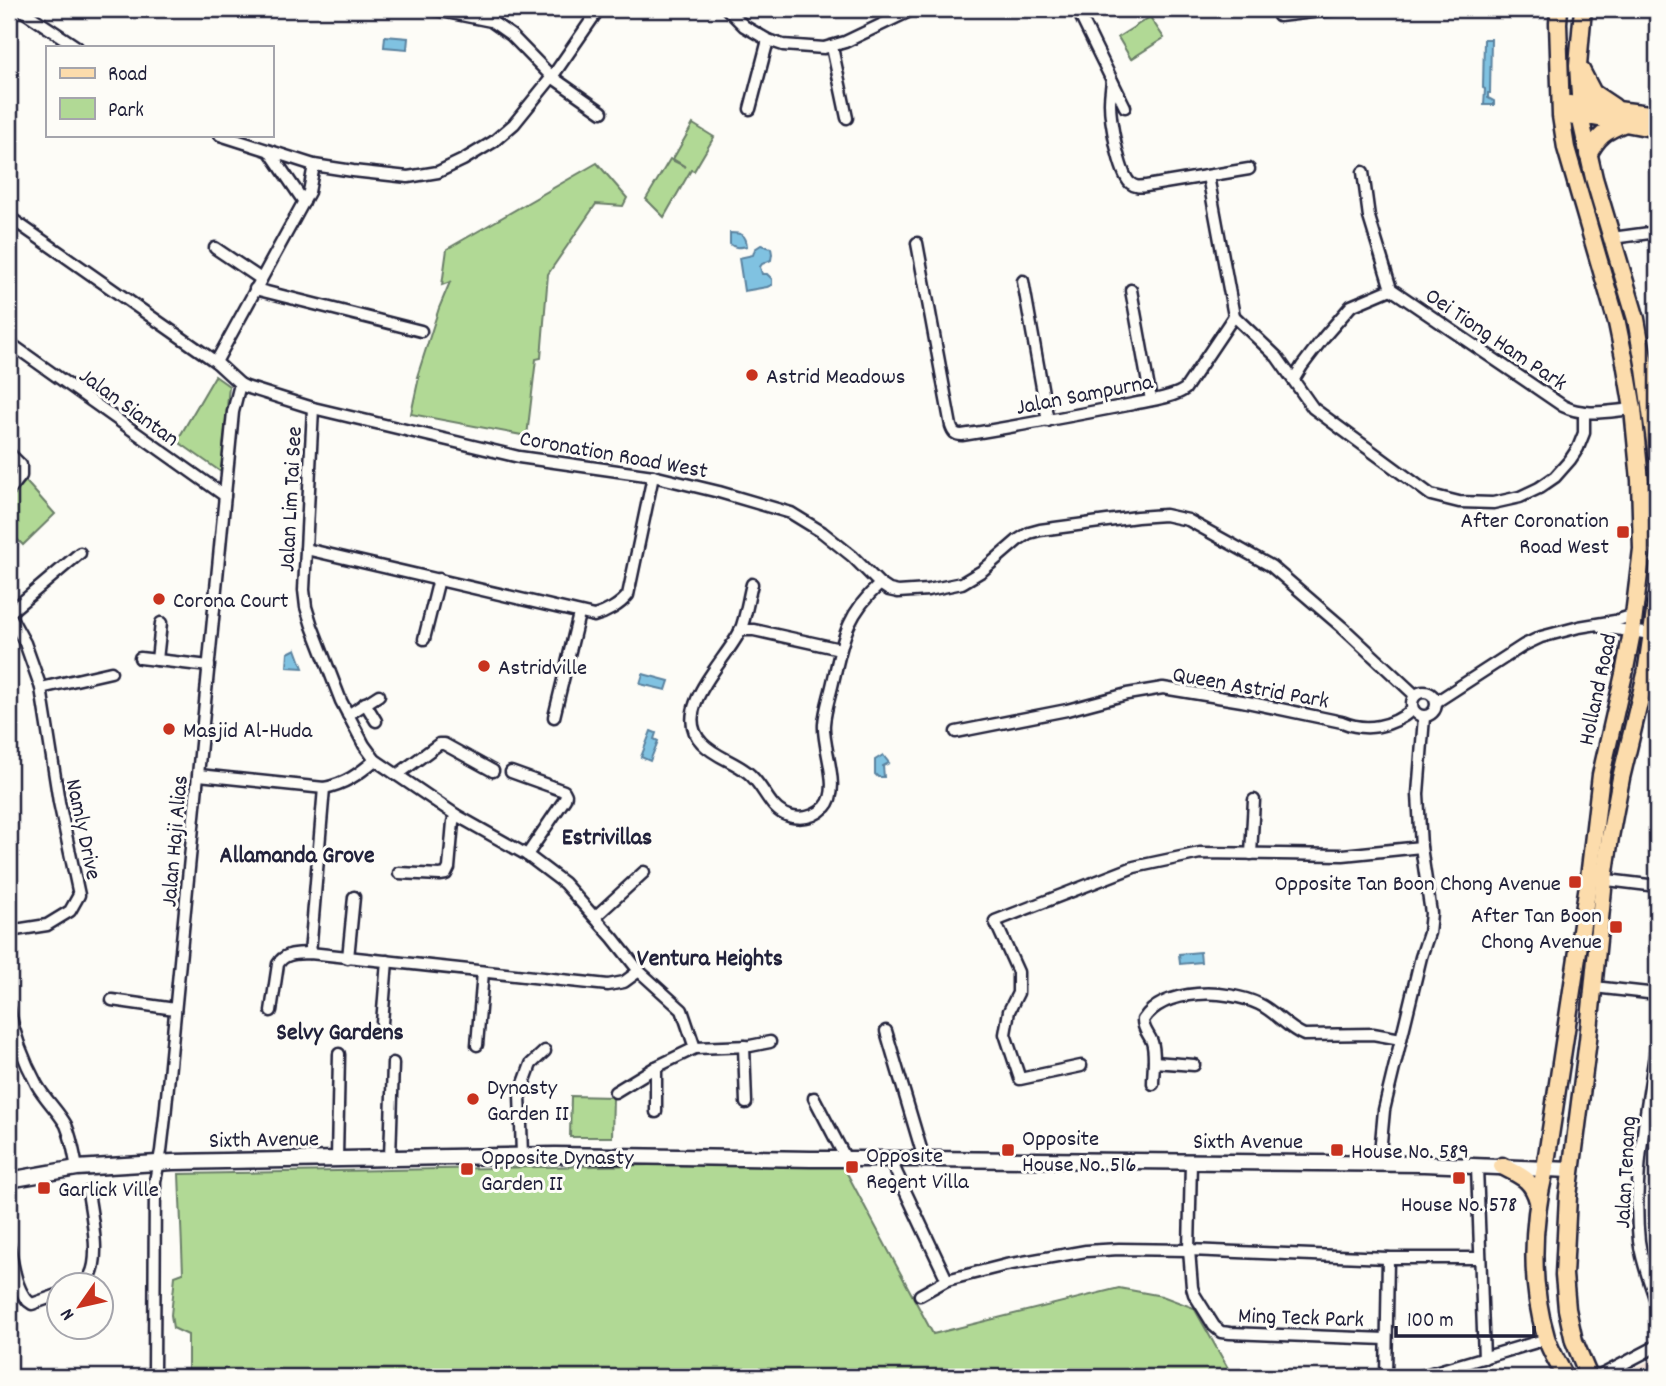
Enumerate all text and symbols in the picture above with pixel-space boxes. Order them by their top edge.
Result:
legend [46,46,273,136]
text: Road [108,61,147,91]
text: Park [108,97,144,127]
street label: Oei Tiong Ham Park [1417,281,1573,401]
street label: Jalan Siantan [71,361,185,457]
place label: Astrid Meadows [766,362,905,395]
marker: Astrid Meadows [744,367,760,383]
street label: Jalan Sampurna [1014,367,1157,426]
street label: Coronation Road West [517,424,710,489]
street label: Jalan Lim Tai See [272,425,313,573]
place label: After Coronation Road West [1461,506,1609,565]
marker: After Coronation Road West [1615,524,1631,540]
place label: Corona Court [173,586,289,619]
marker: Corona Court [151,591,167,607]
street label: Holland Road [1571,631,1627,749]
place label: Astridville [498,653,587,686]
marker: Astridville [476,658,492,674]
street label: Queen Astrid Park [1170,659,1331,719]
place label: Masjid Al-Huda [183,716,314,749]
marker: Masjid Al-Huda [161,721,177,737]
street label: Jalan Haji Alias [154,774,199,909]
street label: Namly Drive [55,776,108,883]
district label: Estrivillas [562,822,652,856]
district label: Allamanda Grove [220,840,375,874]
place label: Opposite Tan Boon Chong Avenue [1274,869,1561,902]
marker: Opposite Tan Boon Chong Avenue [1567,874,1583,890]
place label: After Tan Boon Chong Avenue [1471,901,1602,960]
marker: After Tan Boon Chong Avenue [1608,919,1624,935]
district label: Ventura Heights [637,943,783,977]
district label: Selvy Gardens [276,1017,404,1051]
place label: Dynasty Garden II [487,1073,569,1132]
marker: Dynasty Garden II [465,1091,481,1107]
street label: Jalan Tenang [1608,1115,1647,1229]
street label: Sixth Avenue [209,1124,319,1159]
place label: Opposite House No. 516 [1022,1124,1137,1183]
street label: Sixth Avenue [1193,1127,1303,1160]
place label: House No. 589 [1351,1137,1469,1170]
place label: Opposite Regent Villa [866,1141,970,1200]
marker: Opposite House No. 516 [1000,1142,1016,1158]
marker: House No. 589 [1329,1142,1345,1158]
place label: Opposite Dynasty Garden II [481,1143,634,1202]
marker: Opposite Regent Villa [844,1159,860,1175]
marker: Opposite Dynasty Garden II [459,1161,475,1177]
marker: House No. 578 [1451,1170,1467,1186]
place label: Garlick Ville [58,1175,159,1208]
marker: Garlick Ville [36,1180,52,1196]
place label: House No. 578 [1401,1190,1517,1223]
north arrow [46,1270,116,1340]
scale bar [1396,1295,1535,1339]
street label: Ming Teck Park [1237,1301,1364,1338]
text: N [55,1302,83,1325]
text: 100 m [1407,1307,1454,1337]

